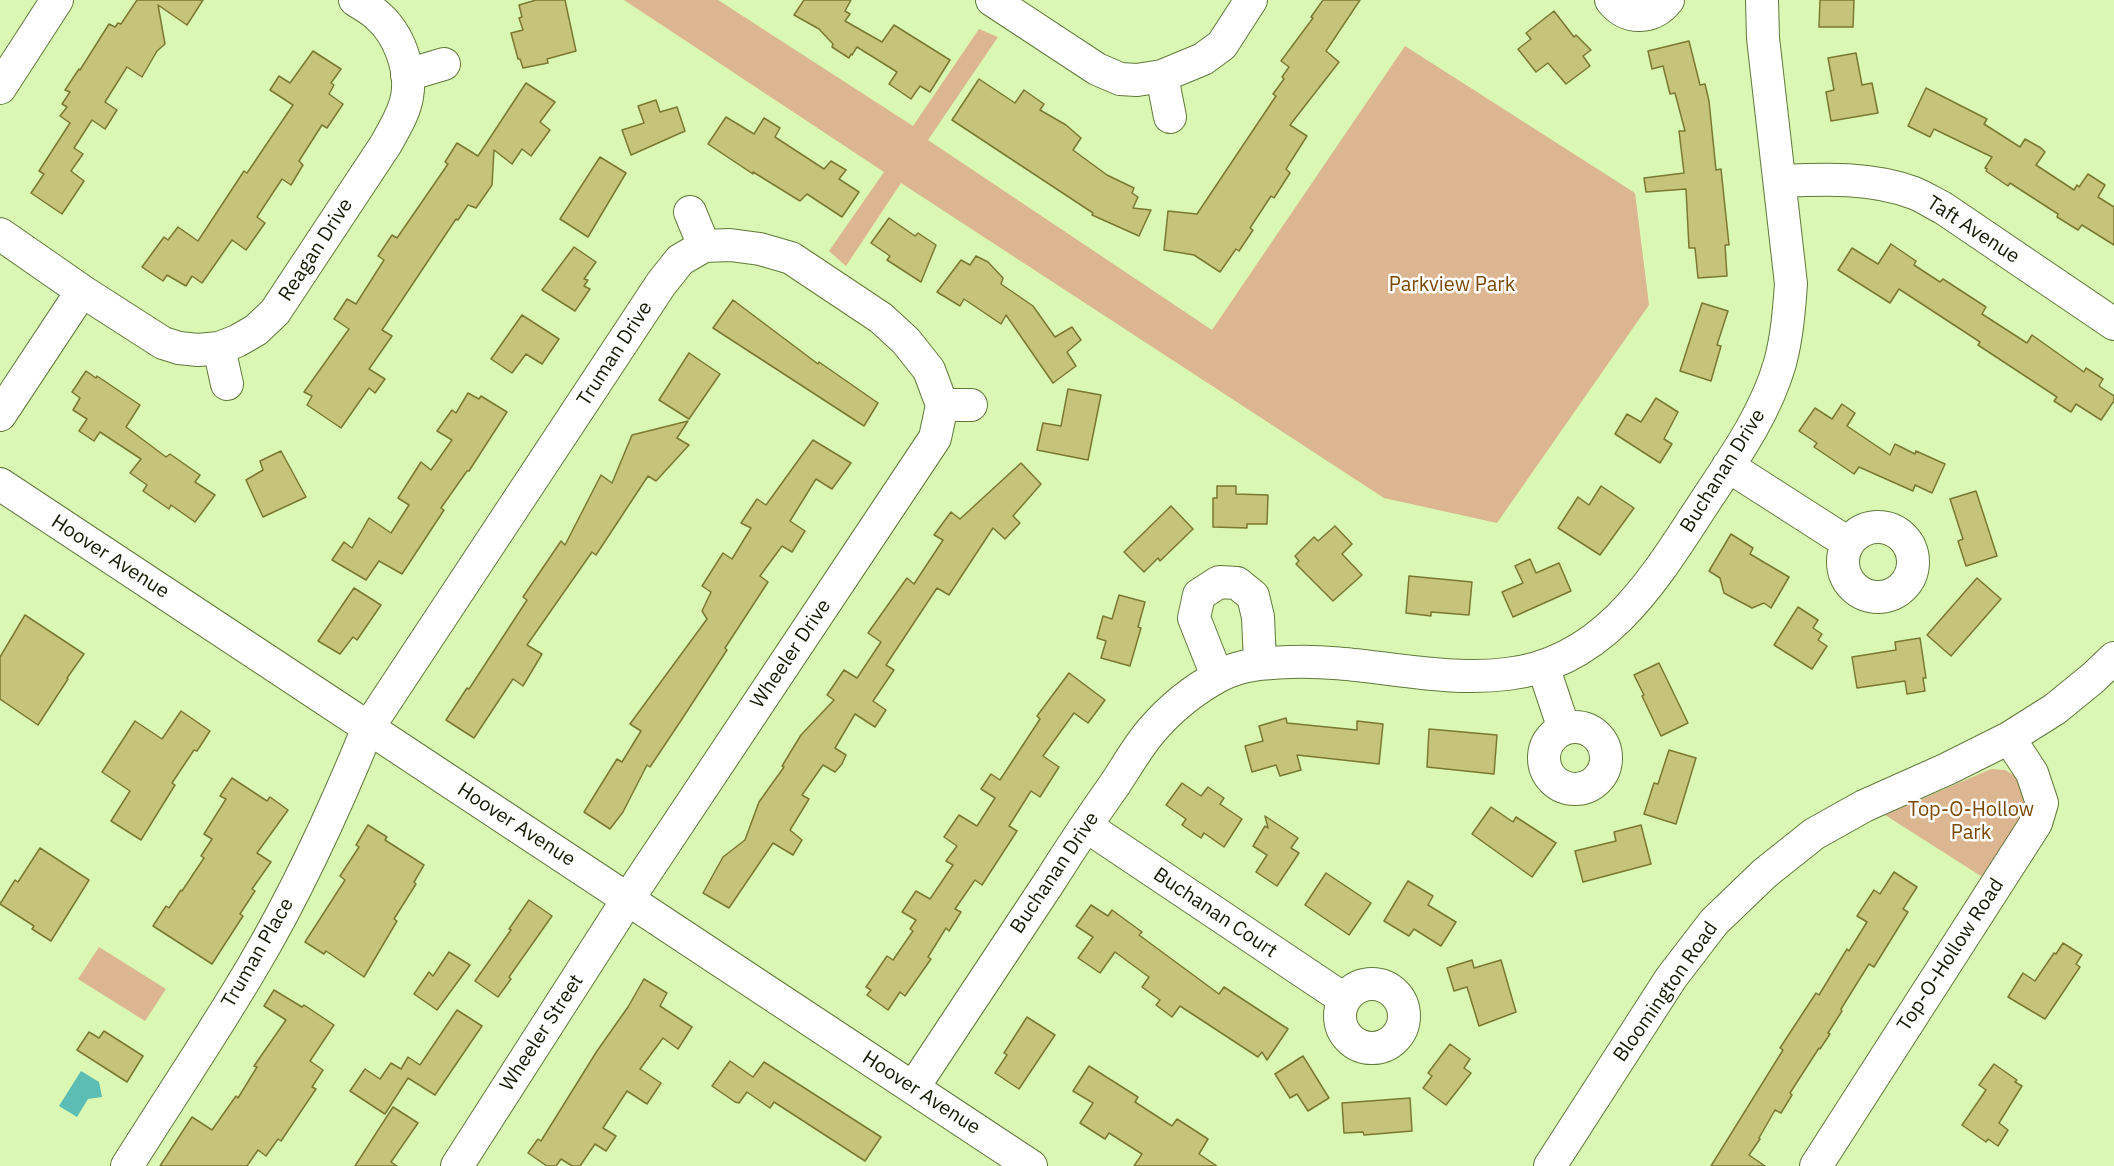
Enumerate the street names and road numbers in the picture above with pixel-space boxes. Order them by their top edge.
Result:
street label: Taft Avenue [1922,191,2024,269]
street label: Reagan Drive [274,194,358,306]
street label: Truman Drive [572,297,658,411]
street label: Buchanan Drive [1675,405,1771,537]
street label: Hoover Avenue [46,510,174,604]
street label: Wheeler Drive [746,595,836,713]
street label: Hoover Avenue [452,778,580,872]
street label: Buchanan Drive [1006,808,1104,938]
street label: Buchanan Court [1149,863,1281,963]
street label: Top-O-Hollow Road [1893,874,2009,1036]
street label: Truman Place [217,894,299,1012]
street label: Bloomington Road [1609,917,1723,1067]
street label: Wheeler Street [495,970,589,1096]
street label: Hoover Avenue [857,1046,985,1140]

